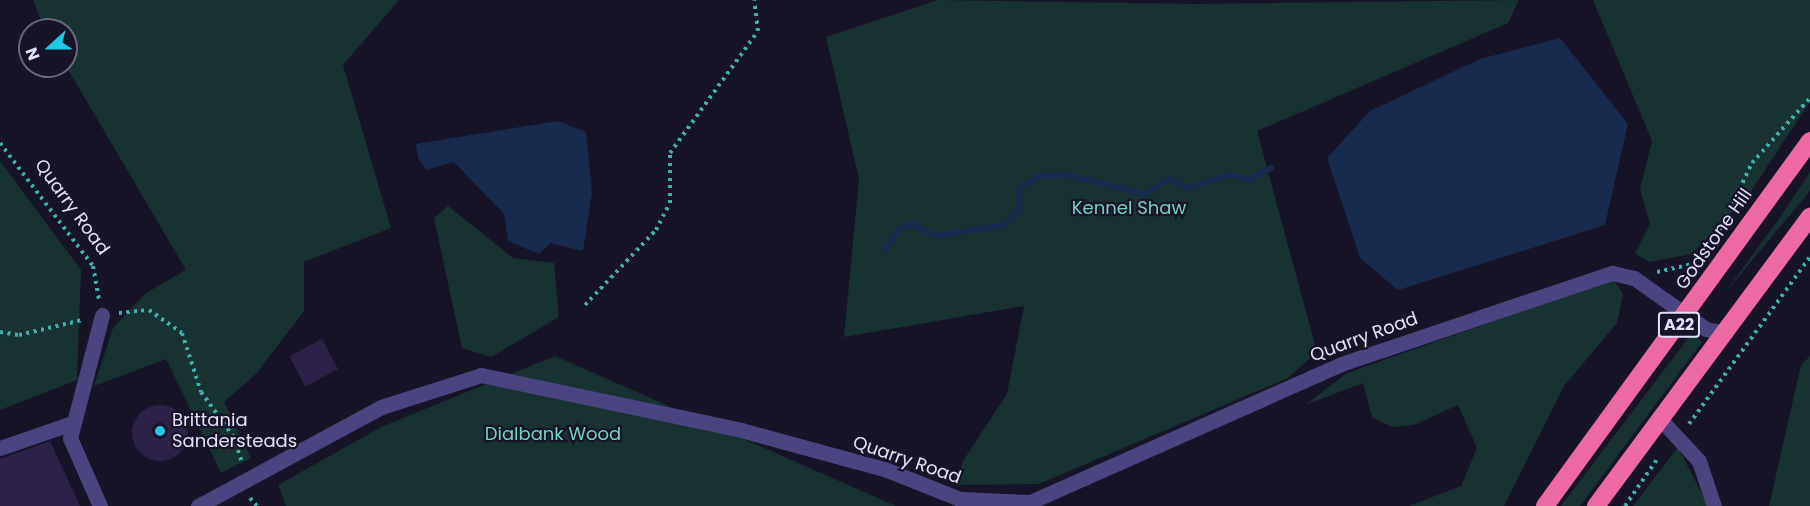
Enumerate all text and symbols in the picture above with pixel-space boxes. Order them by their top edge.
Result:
north arrow [18,18,78,78]
text: N [20,44,45,64]
street label: Quarry Road [30,155,114,259]
street label: Godstone Hill [1671,184,1757,294]
park label: Kennel Shaw [1072,197,1186,219]
street label: Quarry Road [1307,308,1421,366]
road number: A22 [1656,312,1702,338]
place label: Brittania Sandersteads [172,410,297,452]
park label: Dialbank Wood [485,423,621,445]
marker: Brittania Sandersteads [153,424,167,438]
street label: Quarry Road [850,431,964,489]

